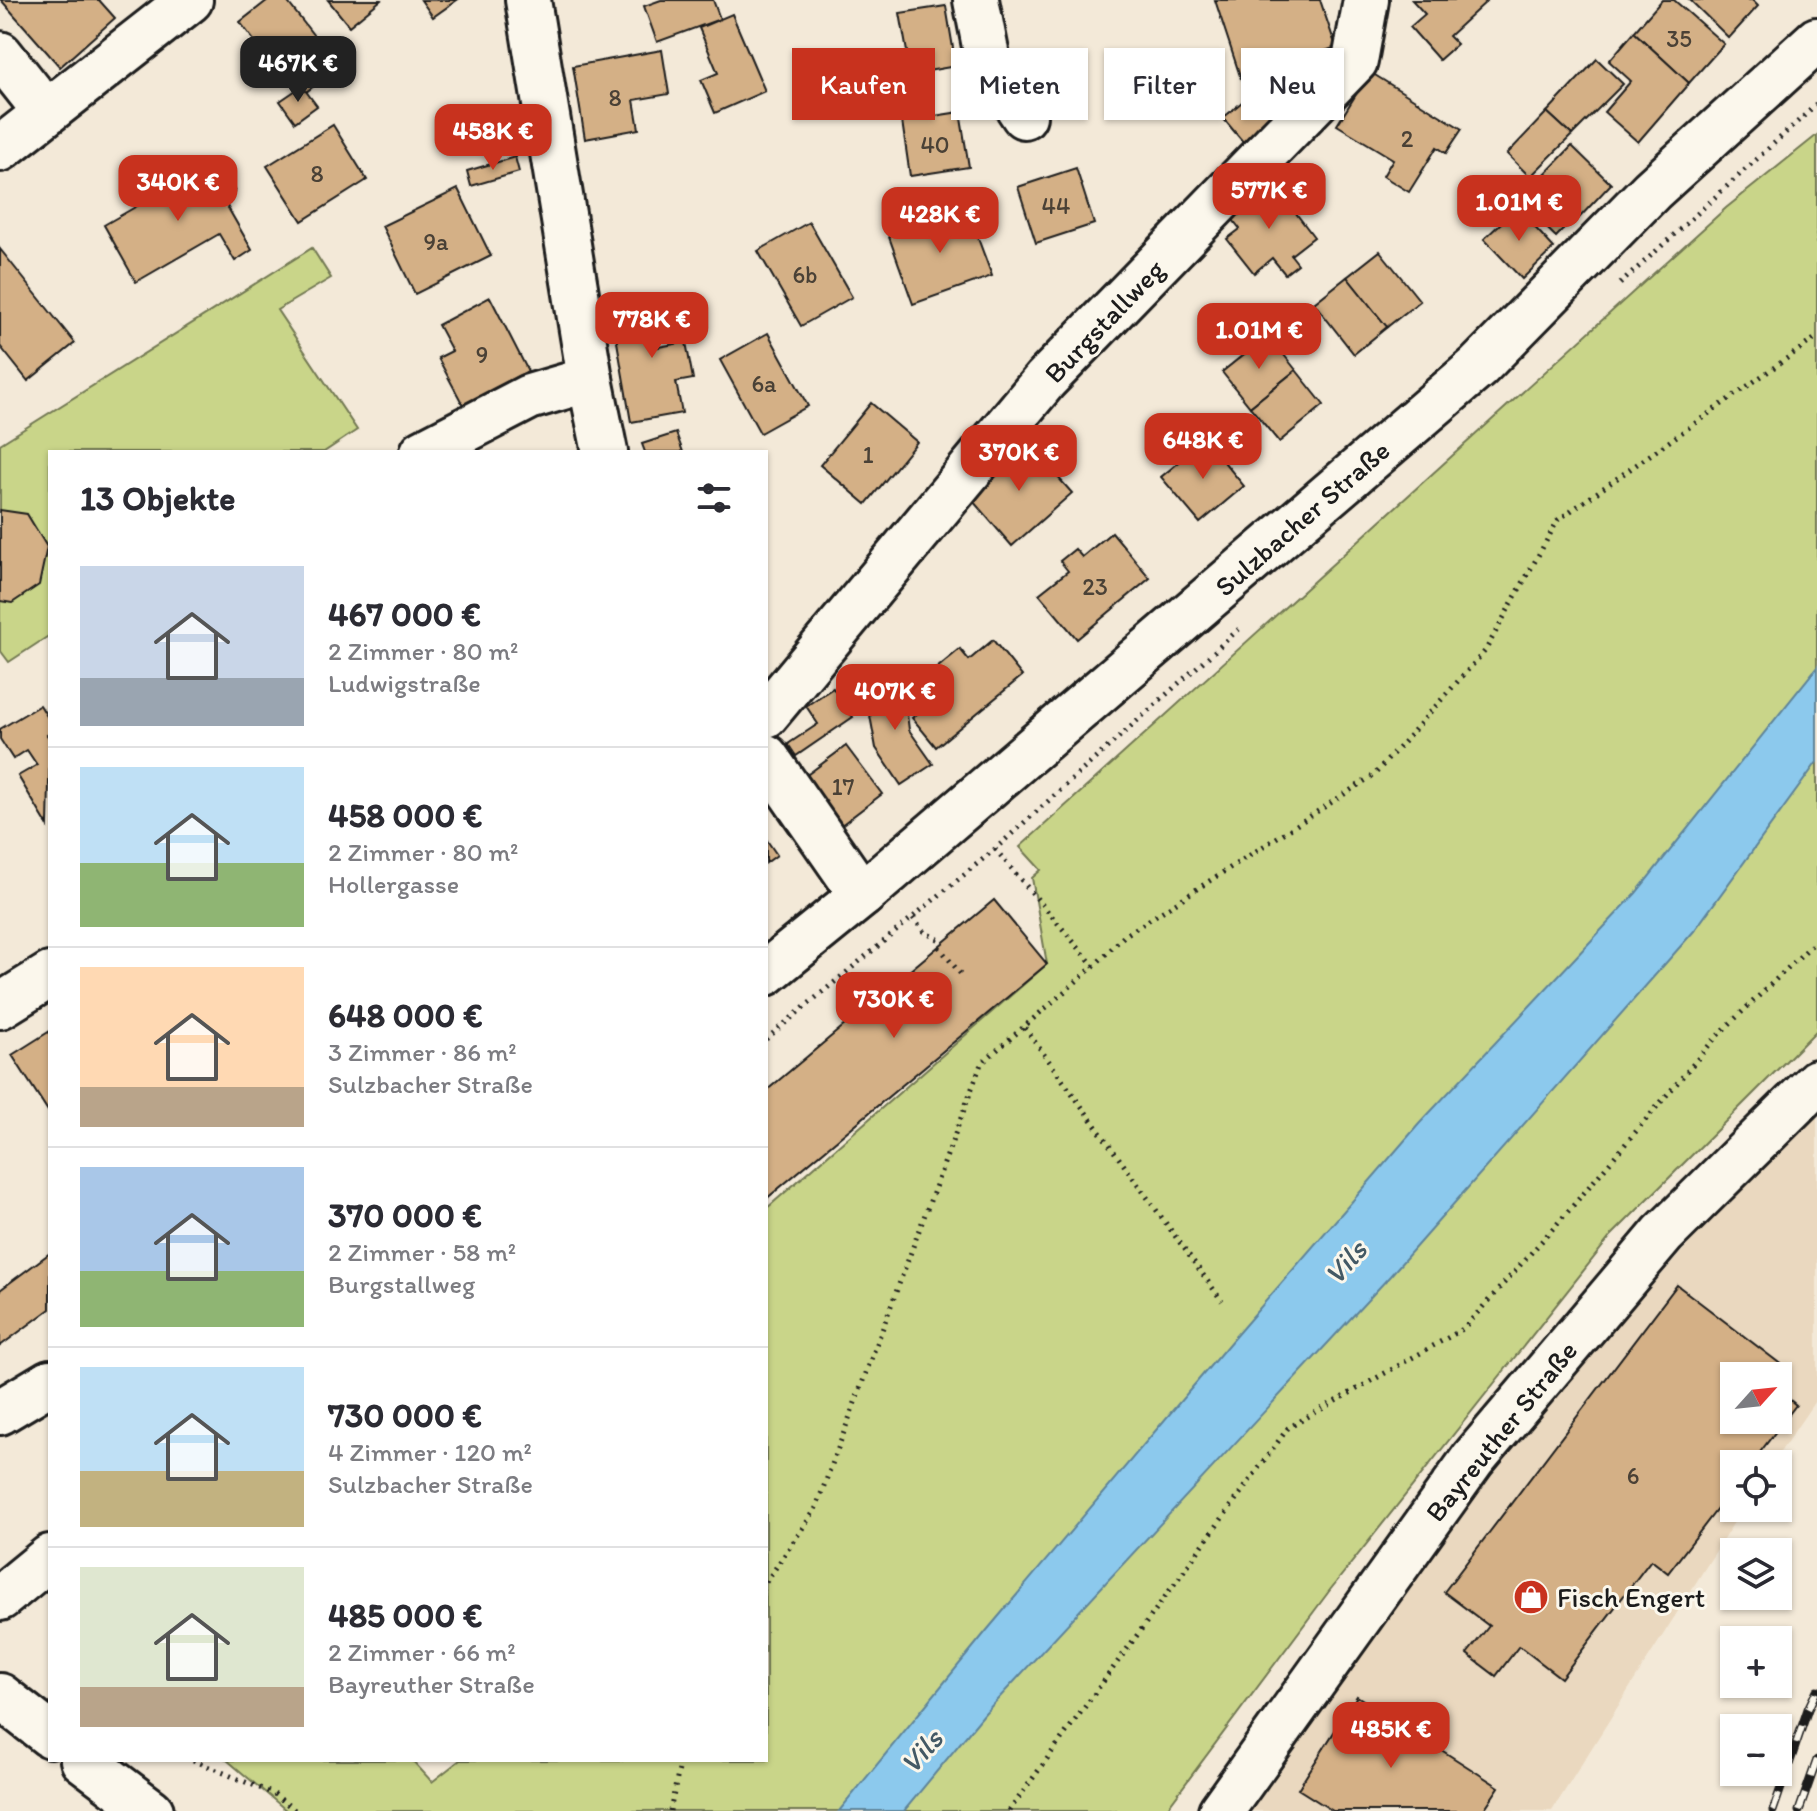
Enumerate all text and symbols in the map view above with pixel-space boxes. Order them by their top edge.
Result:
house number: 35 [1666,24,1692,53]
pin: 467K € [233,36,363,104]
text: 467K € [258,46,338,78]
chip: Kaufen [792,48,935,120]
chip: Mieten [951,48,1088,120]
chip: Filter [1104,48,1225,120]
chip: Neu [1241,48,1344,120]
house number: 8 [608,83,622,112]
pin: 458K € [428,104,558,172]
text: 458K € [453,114,533,146]
house number: 2 [1401,124,1414,153]
house number: 40 [920,130,950,159]
pin: 340K € [113,155,243,223]
house number: 8 [310,159,324,188]
pin: 577K € [1204,163,1334,231]
text: 340K € [136,165,220,197]
text: 577K € [1231,173,1307,205]
pin: 1.01M € [1445,175,1593,243]
text: 1.01M € [1475,185,1563,217]
pin: 428K € [875,187,1005,255]
house number: 44 [1042,191,1070,220]
text: 428K € [900,197,980,229]
house number: 9a [423,227,449,256]
street label: Burgstallweg [1037,252,1172,390]
house number: 6b [792,260,818,289]
pin: 778K € [587,292,717,360]
text: 778K € [613,302,691,334]
pin: 1.01M € [1185,303,1333,371]
text: 1.01M € [1215,313,1303,345]
house number: 9 [476,340,488,369]
house number: 6a [751,369,777,398]
pin: 648K € [1138,413,1268,481]
text: 648K € [1163,423,1243,455]
pin: 370K € [954,425,1084,493]
street label: Sulzbacher Straße [1208,433,1396,603]
text: 370K € [979,435,1059,467]
house number: 1 [862,440,874,469]
icon: filters [692,476,736,520]
text: 13 Objekte [80,478,235,519]
house number: 23 [1082,572,1108,601]
text: 467 000 € [328,594,481,635]
icon: home [144,598,240,694]
text: 2 Zimmer · 80 m² [328,635,518,667]
pin: 407K € [830,664,960,732]
text: Ludwigstraße [328,667,481,699]
text: 407K € [854,674,936,706]
house number: 17 [831,772,855,801]
text: 458 000 € [328,795,482,836]
icon: home [144,799,240,895]
text: 2 Zimmer · 80 m² [328,836,518,868]
text: Hollergasse [328,868,459,900]
pin: 730K € [829,972,959,1040]
text: 730K € [854,982,934,1014]
text: 648 000 € [328,995,483,1036]
icon: home [144,999,240,1095]
text: 3 Zimmer · 86 m² [328,1036,517,1068]
text: Sulzbacher Straße [328,1068,533,1100]
text: 370 000 € [328,1195,482,1236]
icon: home [144,1199,240,1295]
water label: Vils [1316,1231,1376,1292]
text: 2 Zimmer · 58 m² [328,1236,516,1268]
text: Burgstallweg [328,1268,475,1300]
street label: Bayreuther Straße [1418,1334,1584,1528]
north arrow [1720,1362,1792,1434]
map controls [1720,1362,1792,1786]
text: 730 000 € [328,1395,482,1436]
icon: home [144,1399,240,1495]
text: 4 Zimmer · 120 m² [328,1436,532,1468]
button: locate [1720,1450,1792,1522]
house number: 6 [1627,1461,1639,1490]
text: Sulzbacher Straße [328,1468,533,1500]
button: layers [1720,1538,1792,1610]
shop icon: Fisch Engert [1512,1578,1550,1616]
place label: Fisch Engert [1557,1580,1705,1614]
text: 485 000 € [328,1595,482,1636]
icon: home [144,1599,240,1695]
button: + [1720,1626,1792,1698]
text: 2 Zimmer · 66 m² [328,1636,516,1668]
text: Bayreuther Straße [328,1668,535,1700]
pin: 485K € [1326,1702,1456,1770]
text: 485K € [1351,1712,1431,1744]
button: − [1720,1714,1792,1786]
water label: Vils [892,1720,952,1781]

